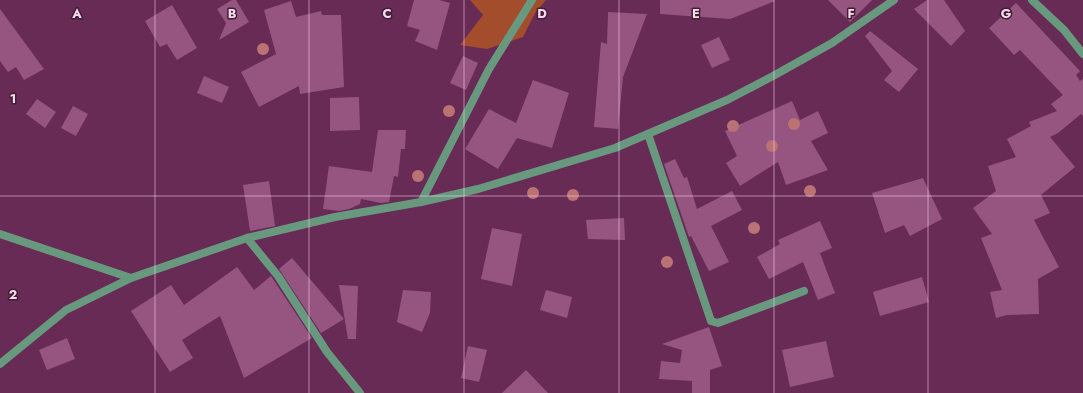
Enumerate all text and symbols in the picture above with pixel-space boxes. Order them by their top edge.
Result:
text: A [71,4,82,23]
text: B [228,4,237,23]
text: C [382,4,392,23]
text: D [537,4,547,23]
text: E [692,4,700,23]
text: F [847,4,855,23]
text: G [1001,4,1012,23]
text: 1 [10,89,16,108]
text: 2 [9,285,17,304]

